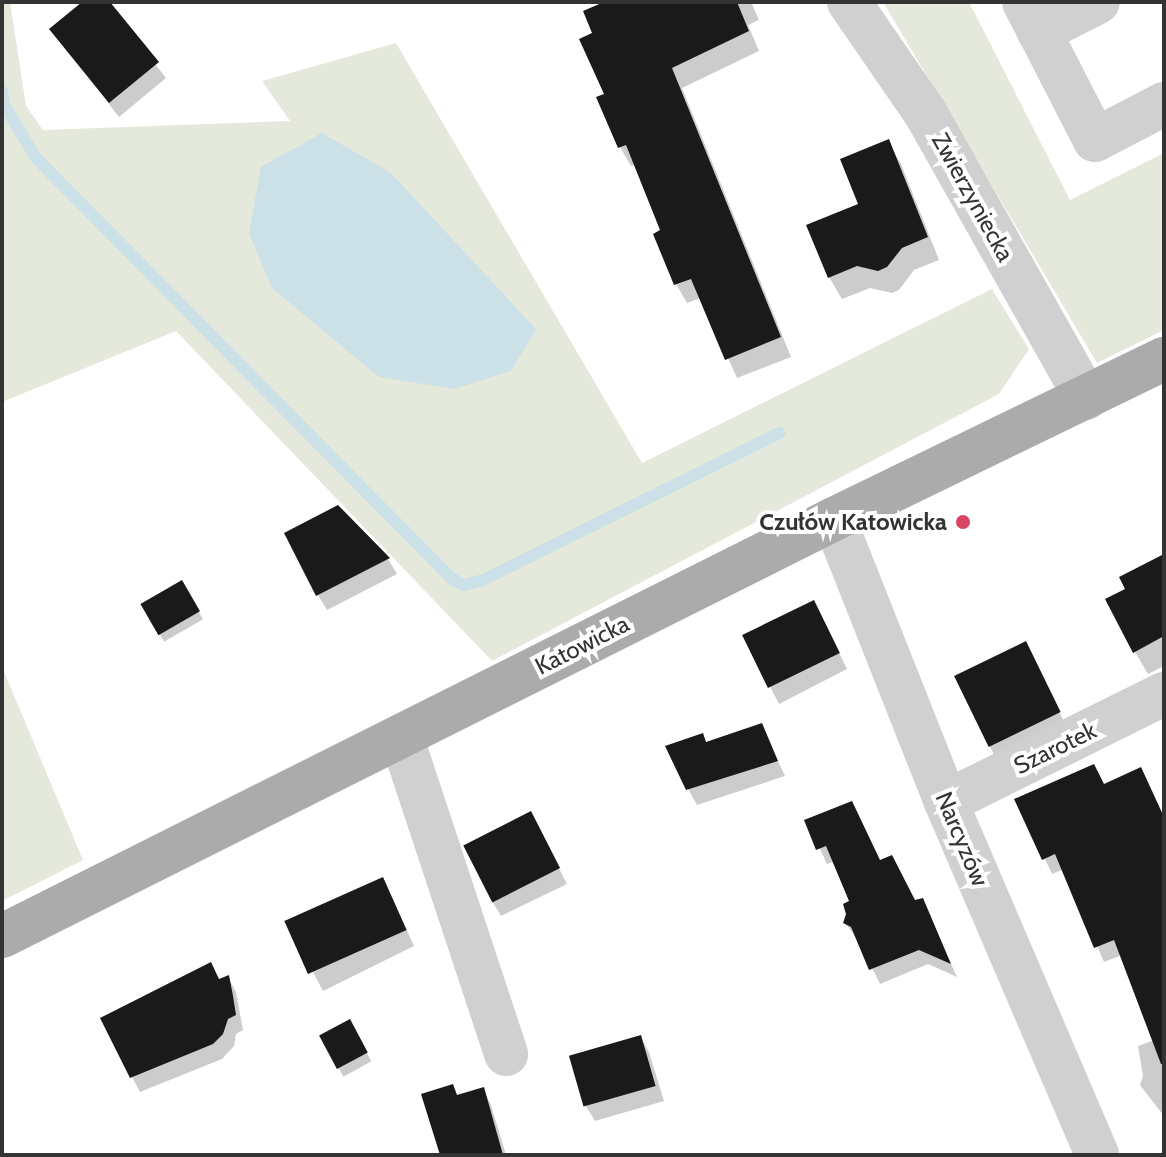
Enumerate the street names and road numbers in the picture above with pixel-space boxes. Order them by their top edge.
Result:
street label: Zwierzyniecka [926,128,1020,266]
street label: Katowicka [530,609,634,681]
street label: Szarotek [1009,716,1101,780]
street label: Narcyzów [929,787,995,891]

